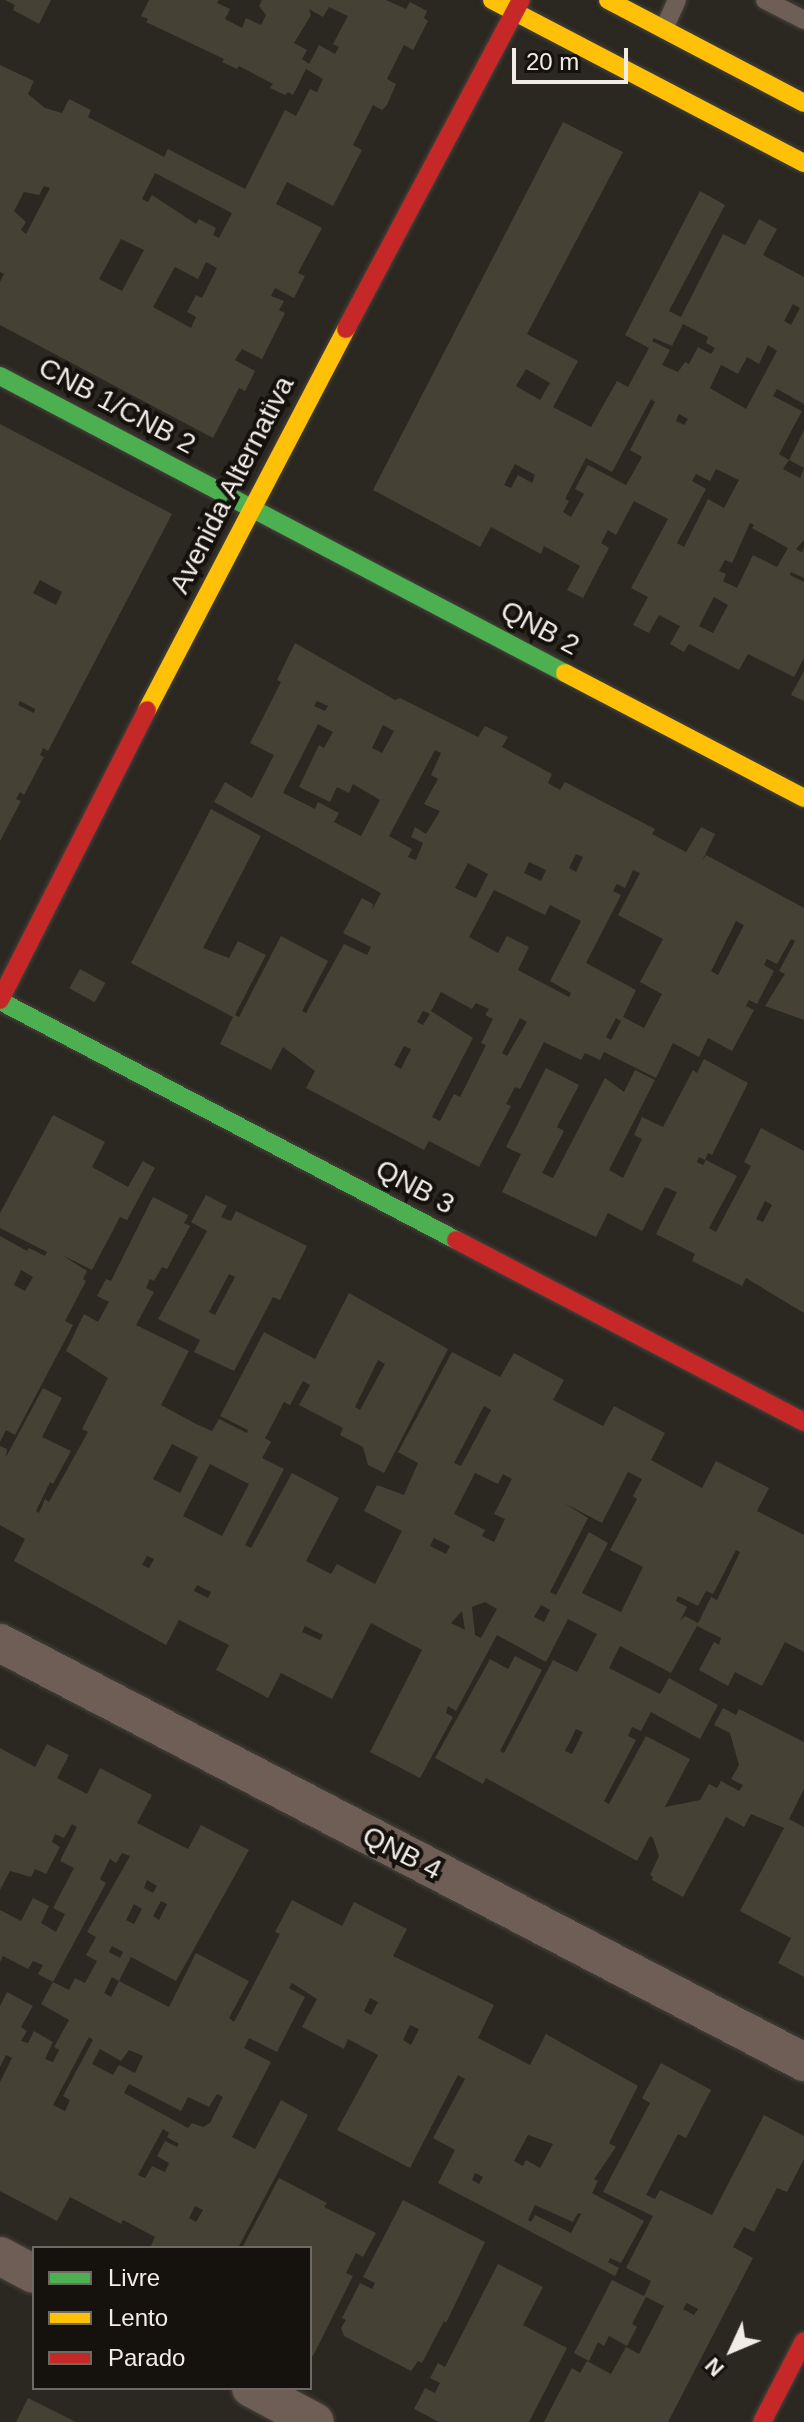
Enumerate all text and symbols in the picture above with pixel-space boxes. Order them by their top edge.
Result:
scale bar [516,32,632,82]
text: 20 m [526,48,579,75]
street label: CNB 1/CNB 2 [33,351,201,461]
street label: Avenida Alternativa [162,370,302,600]
street label: QNB 2 [495,593,585,663]
street label: QNB 3 [370,1152,460,1222]
street label: QNB 4 [357,1819,447,1887]
legend [32,2246,312,2390]
text: Livre [108,2264,160,2291]
text: Lento [108,2304,168,2331]
north arrow [692,2310,772,2390]
text: Parado [108,2344,185,2371]
text: N [700,2353,729,2381]

